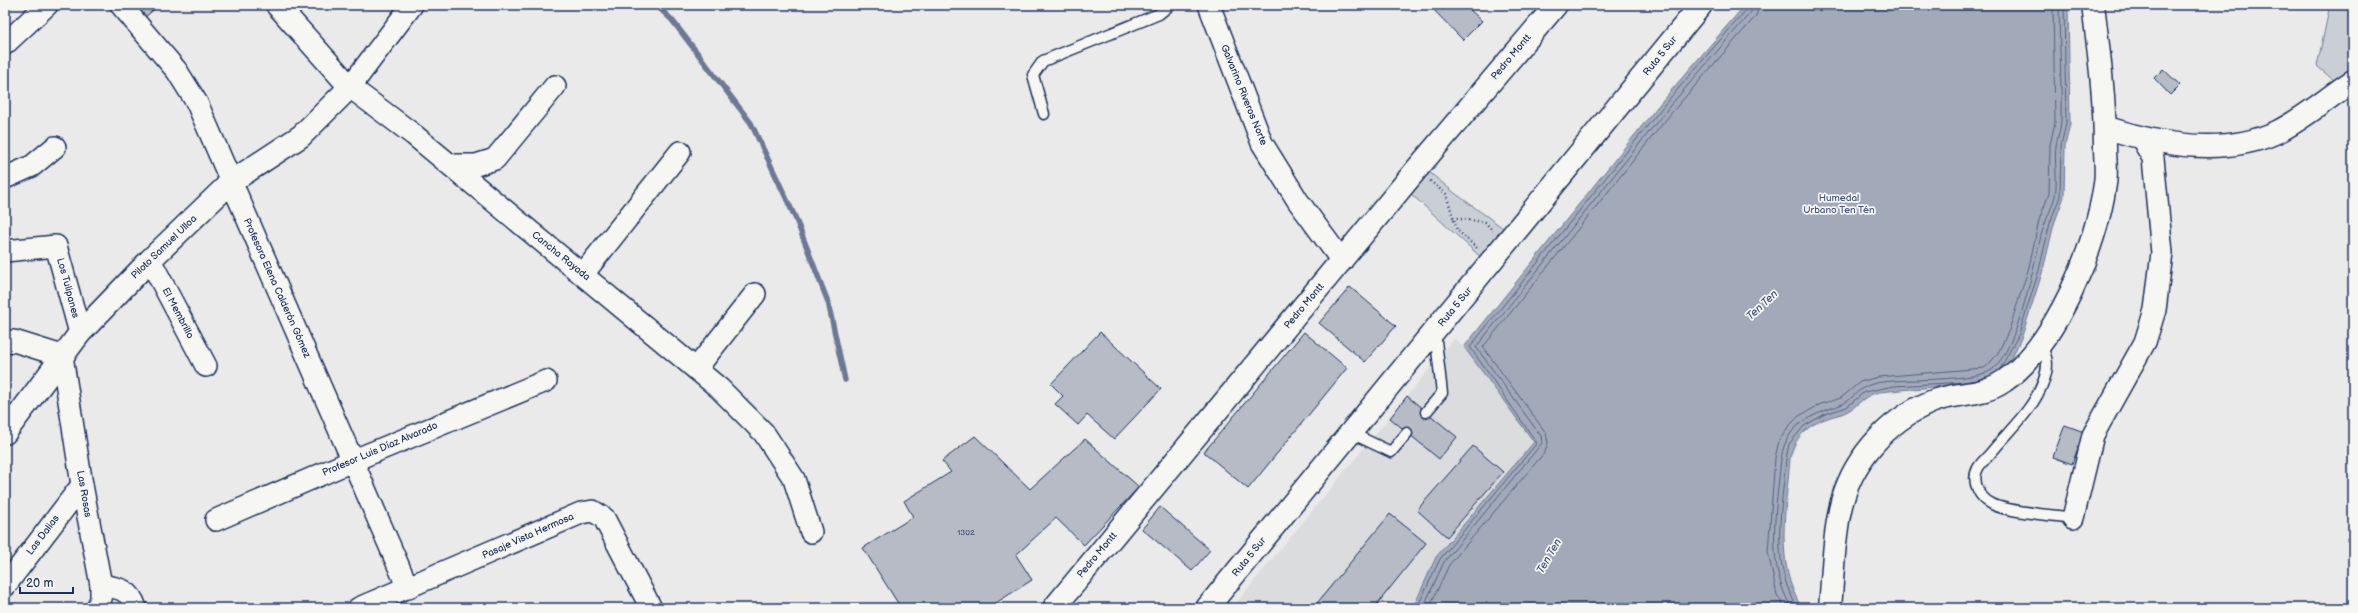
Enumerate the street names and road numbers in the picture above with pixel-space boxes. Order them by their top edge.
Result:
street label: Pedro Montt [1489,32,1533,82]
street label: Ruta 5 Sur [1640,34,1680,78]
street label: Galvarino Riveros Norte [1218,43,1270,147]
street label: Piloto Samuel Ulloa [129,212,200,281]
street label: Profesora Elena Calderón Gómez [241,216,313,360]
street label: Cancha Rayada [529,229,593,283]
street label: Los Tulipanes [54,257,82,319]
street label: Pedro Montt [1282,281,1326,331]
street label: El Membrillo [160,285,197,341]
street label: Ruta 5 Sur [1435,285,1475,329]
street label: Profesor Luis Díaz Alvarado [320,419,440,479]
street label: Las Rosas [74,470,94,518]
street label: Pasaje Vista Hermosa [480,510,576,562]
street label: Las Dalias [24,513,62,557]
street label: Pedro Montt [1075,530,1119,580]
street label: Ruta 5 Sur [1229,535,1269,579]

